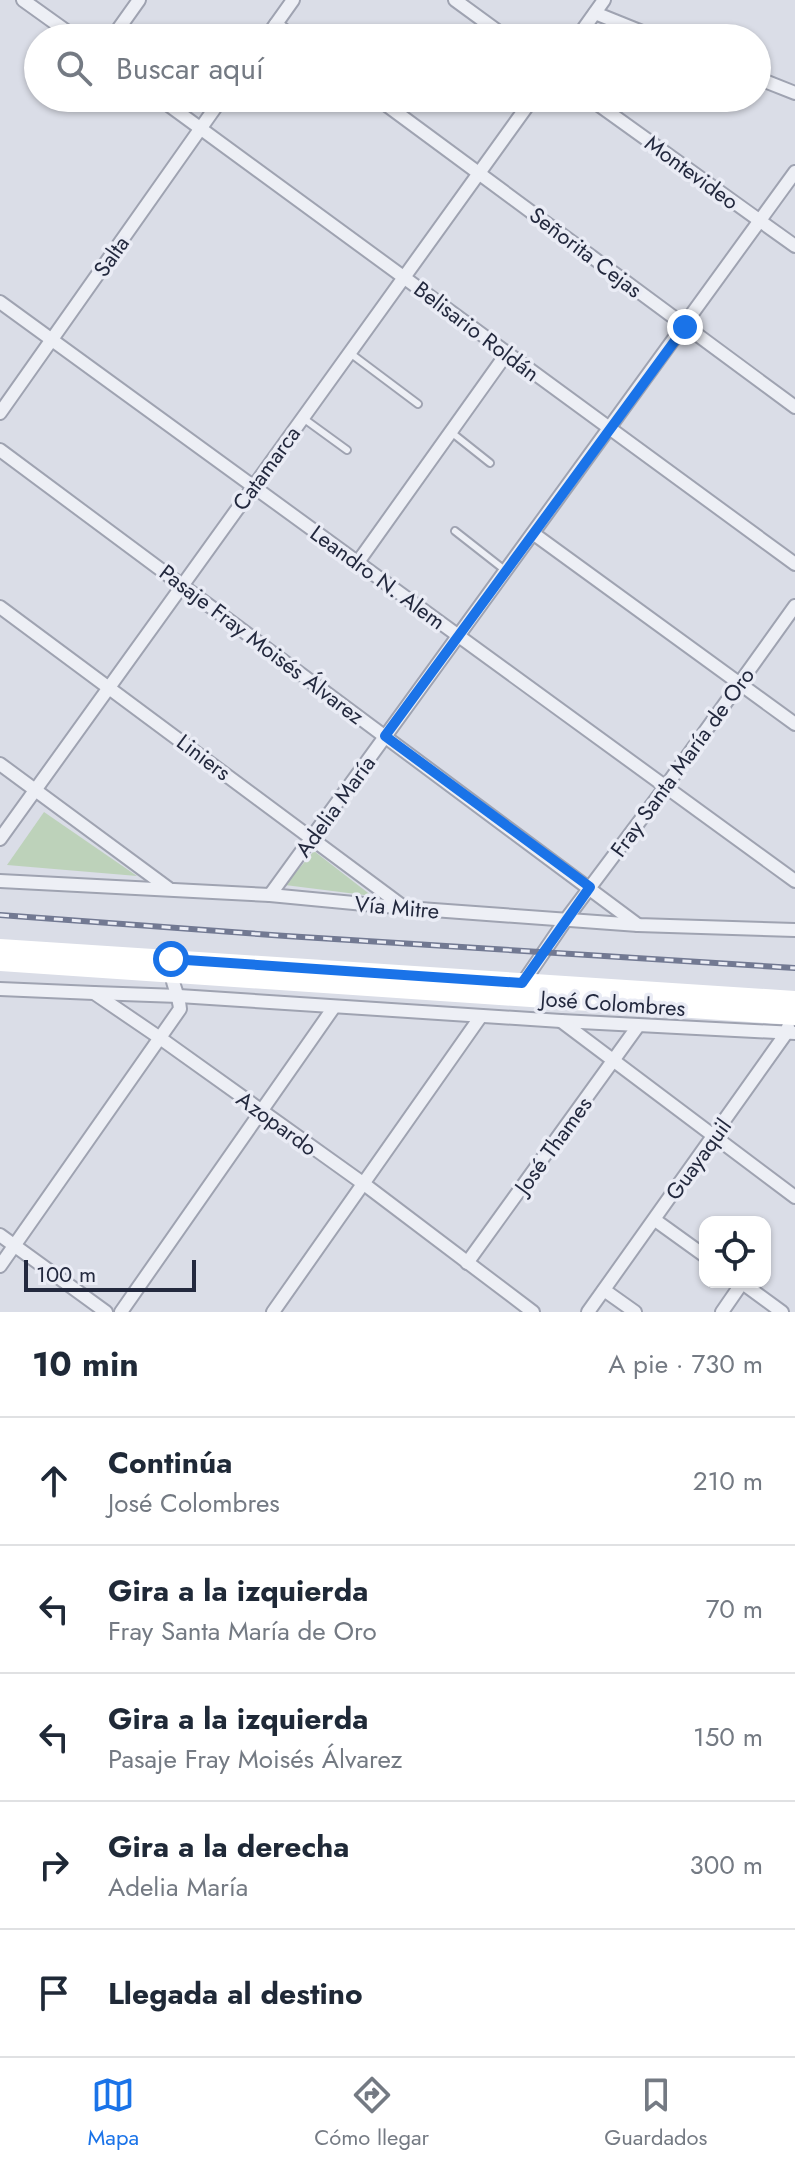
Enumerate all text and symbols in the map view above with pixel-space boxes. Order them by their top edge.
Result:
search box [24,24,771,112]
icon: search [52,46,96,90]
text: Buscar aquí [116,47,264,90]
street label: Montevideo [639,127,745,217]
street label: Señorita Cejas [523,199,649,305]
street label: Salta [85,229,137,283]
street label: Belisario Roldán [408,273,546,389]
route end [667,309,703,345]
street label: Catamarca [224,419,308,517]
street label: Leandro N. Alem [304,517,452,637]
street label: Pasaje Fray Moisés Álvarez [153,556,371,732]
street label: Fray Santa María de Oro [602,661,762,863]
street label: Liniers [170,726,238,788]
street label: Adelia María [287,749,383,863]
street label: Vía Mitre [353,887,441,927]
route start [153,941,189,977]
street label: José Colombres [536,982,687,1024]
street label: Azopardo [230,1083,324,1163]
street label: José Thames [505,1089,599,1203]
street label: Guayaquil [657,1111,739,1207]
map controls [699,1216,771,1288]
button: locate [699,1216,771,1288]
scale bar [24,1256,196,1292]
text: 100 m [36,1258,96,1290]
text: 10 min [32,1340,139,1389]
text: A pie · 730 m [608,1345,763,1383]
text: Continúa [108,1441,232,1484]
icon: ahead [32,1459,76,1503]
text: 210 m [693,1462,763,1500]
text: José Colombres [108,1484,280,1522]
text: Gira a la izquierda [108,1569,368,1612]
icon: left [32,1587,76,1631]
text: 70 m [706,1590,763,1628]
text: Fray Santa María de Oro [108,1612,377,1650]
text: Gira a la izquierda [108,1697,368,1740]
icon: left [32,1715,76,1759]
text: 150 m [693,1718,763,1756]
text: Pasaje Fray Moisés Álvarez [108,1740,402,1778]
text: Gira a la derecha [108,1825,349,1868]
icon: right [32,1843,76,1887]
text: 300 m [690,1846,763,1884]
text: Adelia María [108,1868,248,1906]
icon: arrive [32,1971,76,2015]
text: Llegada al destino [108,1972,363,2015]
tab: Mapa [88,2073,139,2153]
tab: Cómo llegar [314,2073,429,2153]
tab: Guardados [604,2073,707,2153]

